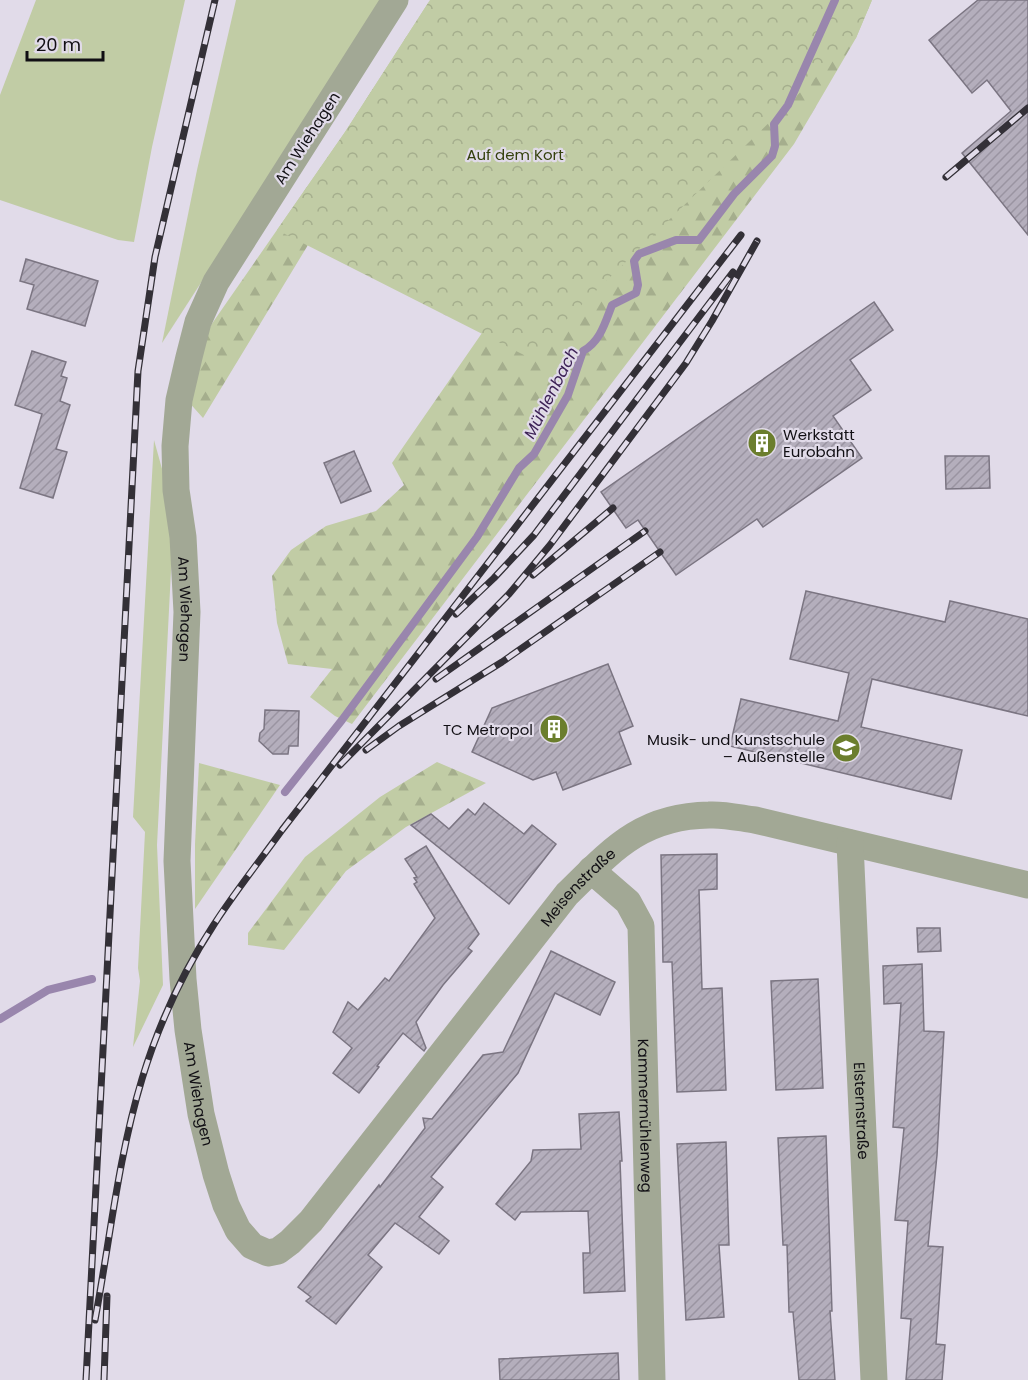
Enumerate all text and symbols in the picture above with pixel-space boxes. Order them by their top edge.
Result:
scale bar [27,24,104,62]
text: 20 m [36,32,81,57]
street label: Am Wiehagen [269,88,345,188]
park label: Auf dem Kort [466,144,564,165]
water label: Mühlenbach [518,343,584,443]
place label: Werkstatt Eurobahn [783,424,855,462]
building icon: Werkstatt Eurobahn [746,427,778,459]
street label: Am Wiehagen [174,556,198,662]
building icon: TC Metropol [538,713,570,745]
place label: TC Metropol [443,719,533,740]
place label: Musik- und Kunstschule – Außenstelle [647,729,825,767]
school or university icon: Musik- und Kunstschule – Außenstelle [830,732,862,764]
street label: Meisenstraße [535,843,620,931]
street label: Kammermühlenweg [633,1038,658,1193]
street label: Am Wiehagen [179,1040,219,1148]
street label: Elsternstraße [849,1061,875,1160]

